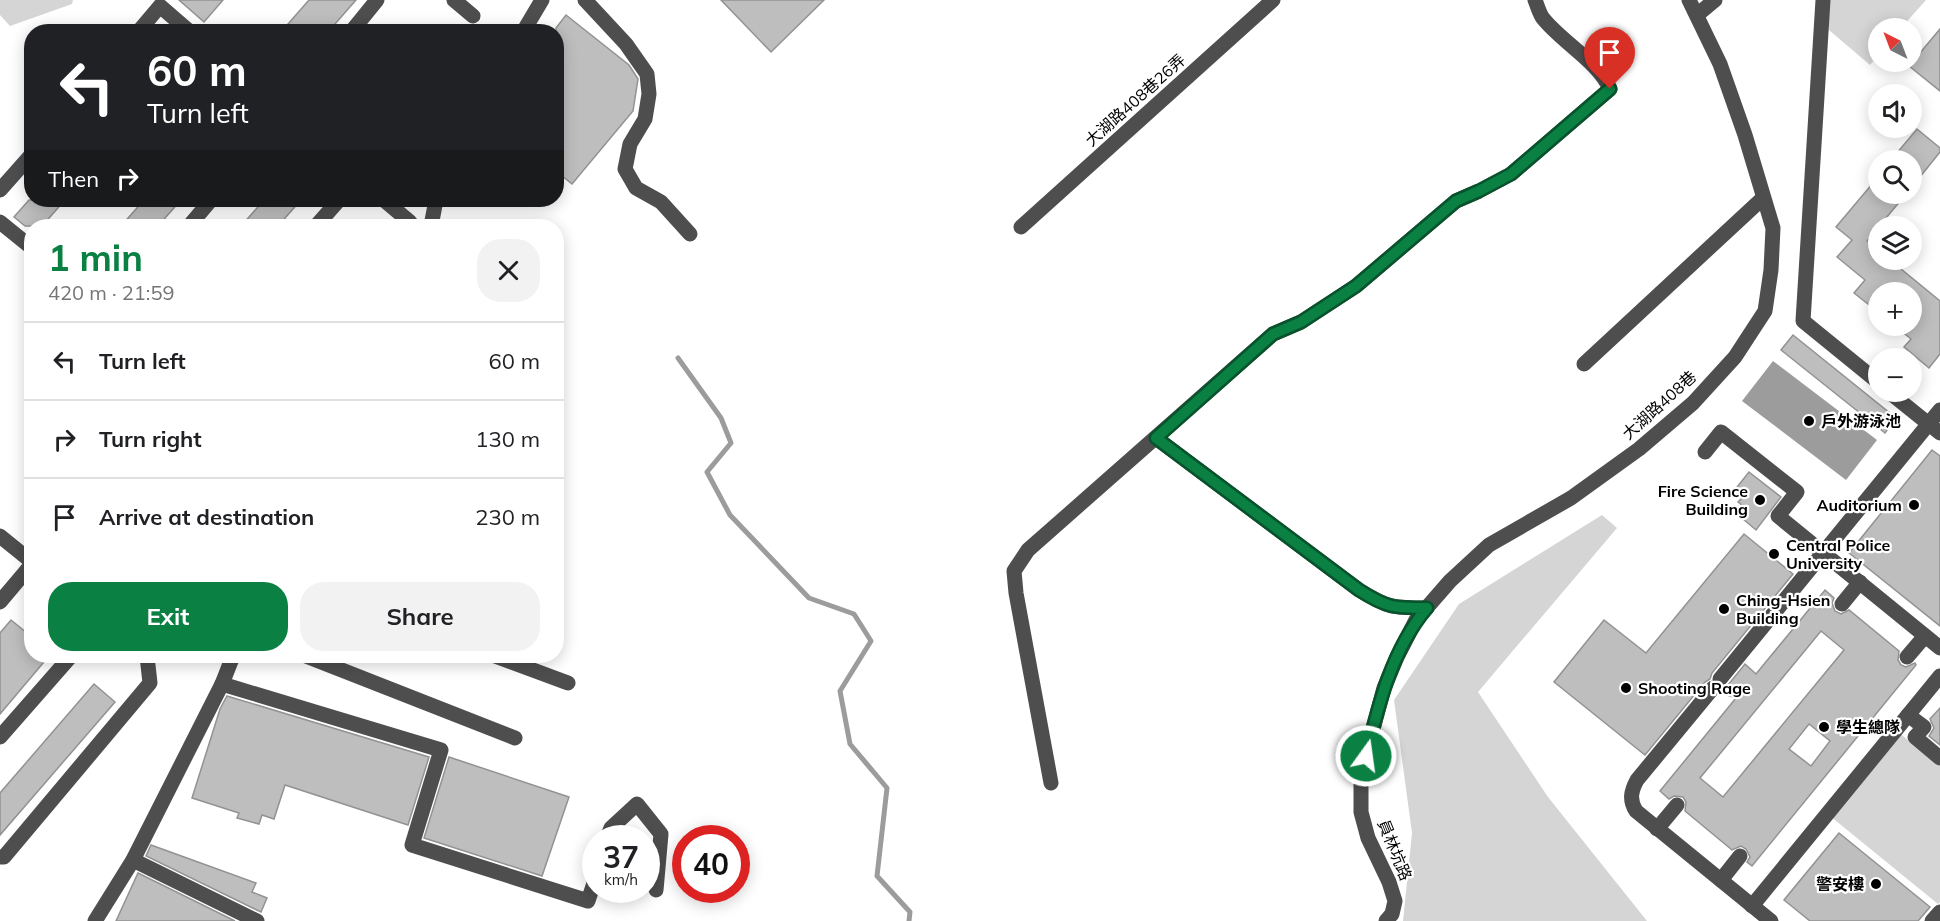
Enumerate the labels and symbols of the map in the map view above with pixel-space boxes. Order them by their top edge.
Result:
north arrow [1868,18,1922,72]
pin [1584,27,1635,89]
street label: 大湖路408巷26弄 [1081,50,1189,150]
street label: 大湖路408巷 [1618,367,1700,443]
place label: 戶外游泳池 [1821,411,1901,431]
marker: 戶外游泳池 [1802,414,1816,428]
place label: Fire Science Building [1658,481,1748,519]
marker: Fire Science Building [1753,493,1767,507]
place label: Auditorium [1817,495,1902,515]
marker: Auditorium [1907,498,1921,512]
place label: Central Police University [1786,535,1891,573]
marker: Central Police University [1767,547,1781,561]
place label: Ching-Hsien Building [1736,590,1830,628]
marker: Ching-Hsien Building [1717,602,1731,616]
place label: Shooting Rage [1638,678,1751,698]
marker: Shooting Rage [1619,681,1633,695]
place label: 學生總隊 [1836,717,1900,737]
marker: 學生總隊 [1817,720,1831,734]
position arrow [1334,724,1398,788]
street label: 員林坑路 [1374,817,1416,883]
speed limit sign: 40 [672,825,750,903]
place label: 警安樓 [1816,874,1864,894]
marker: 警安樓 [1869,877,1883,891]

